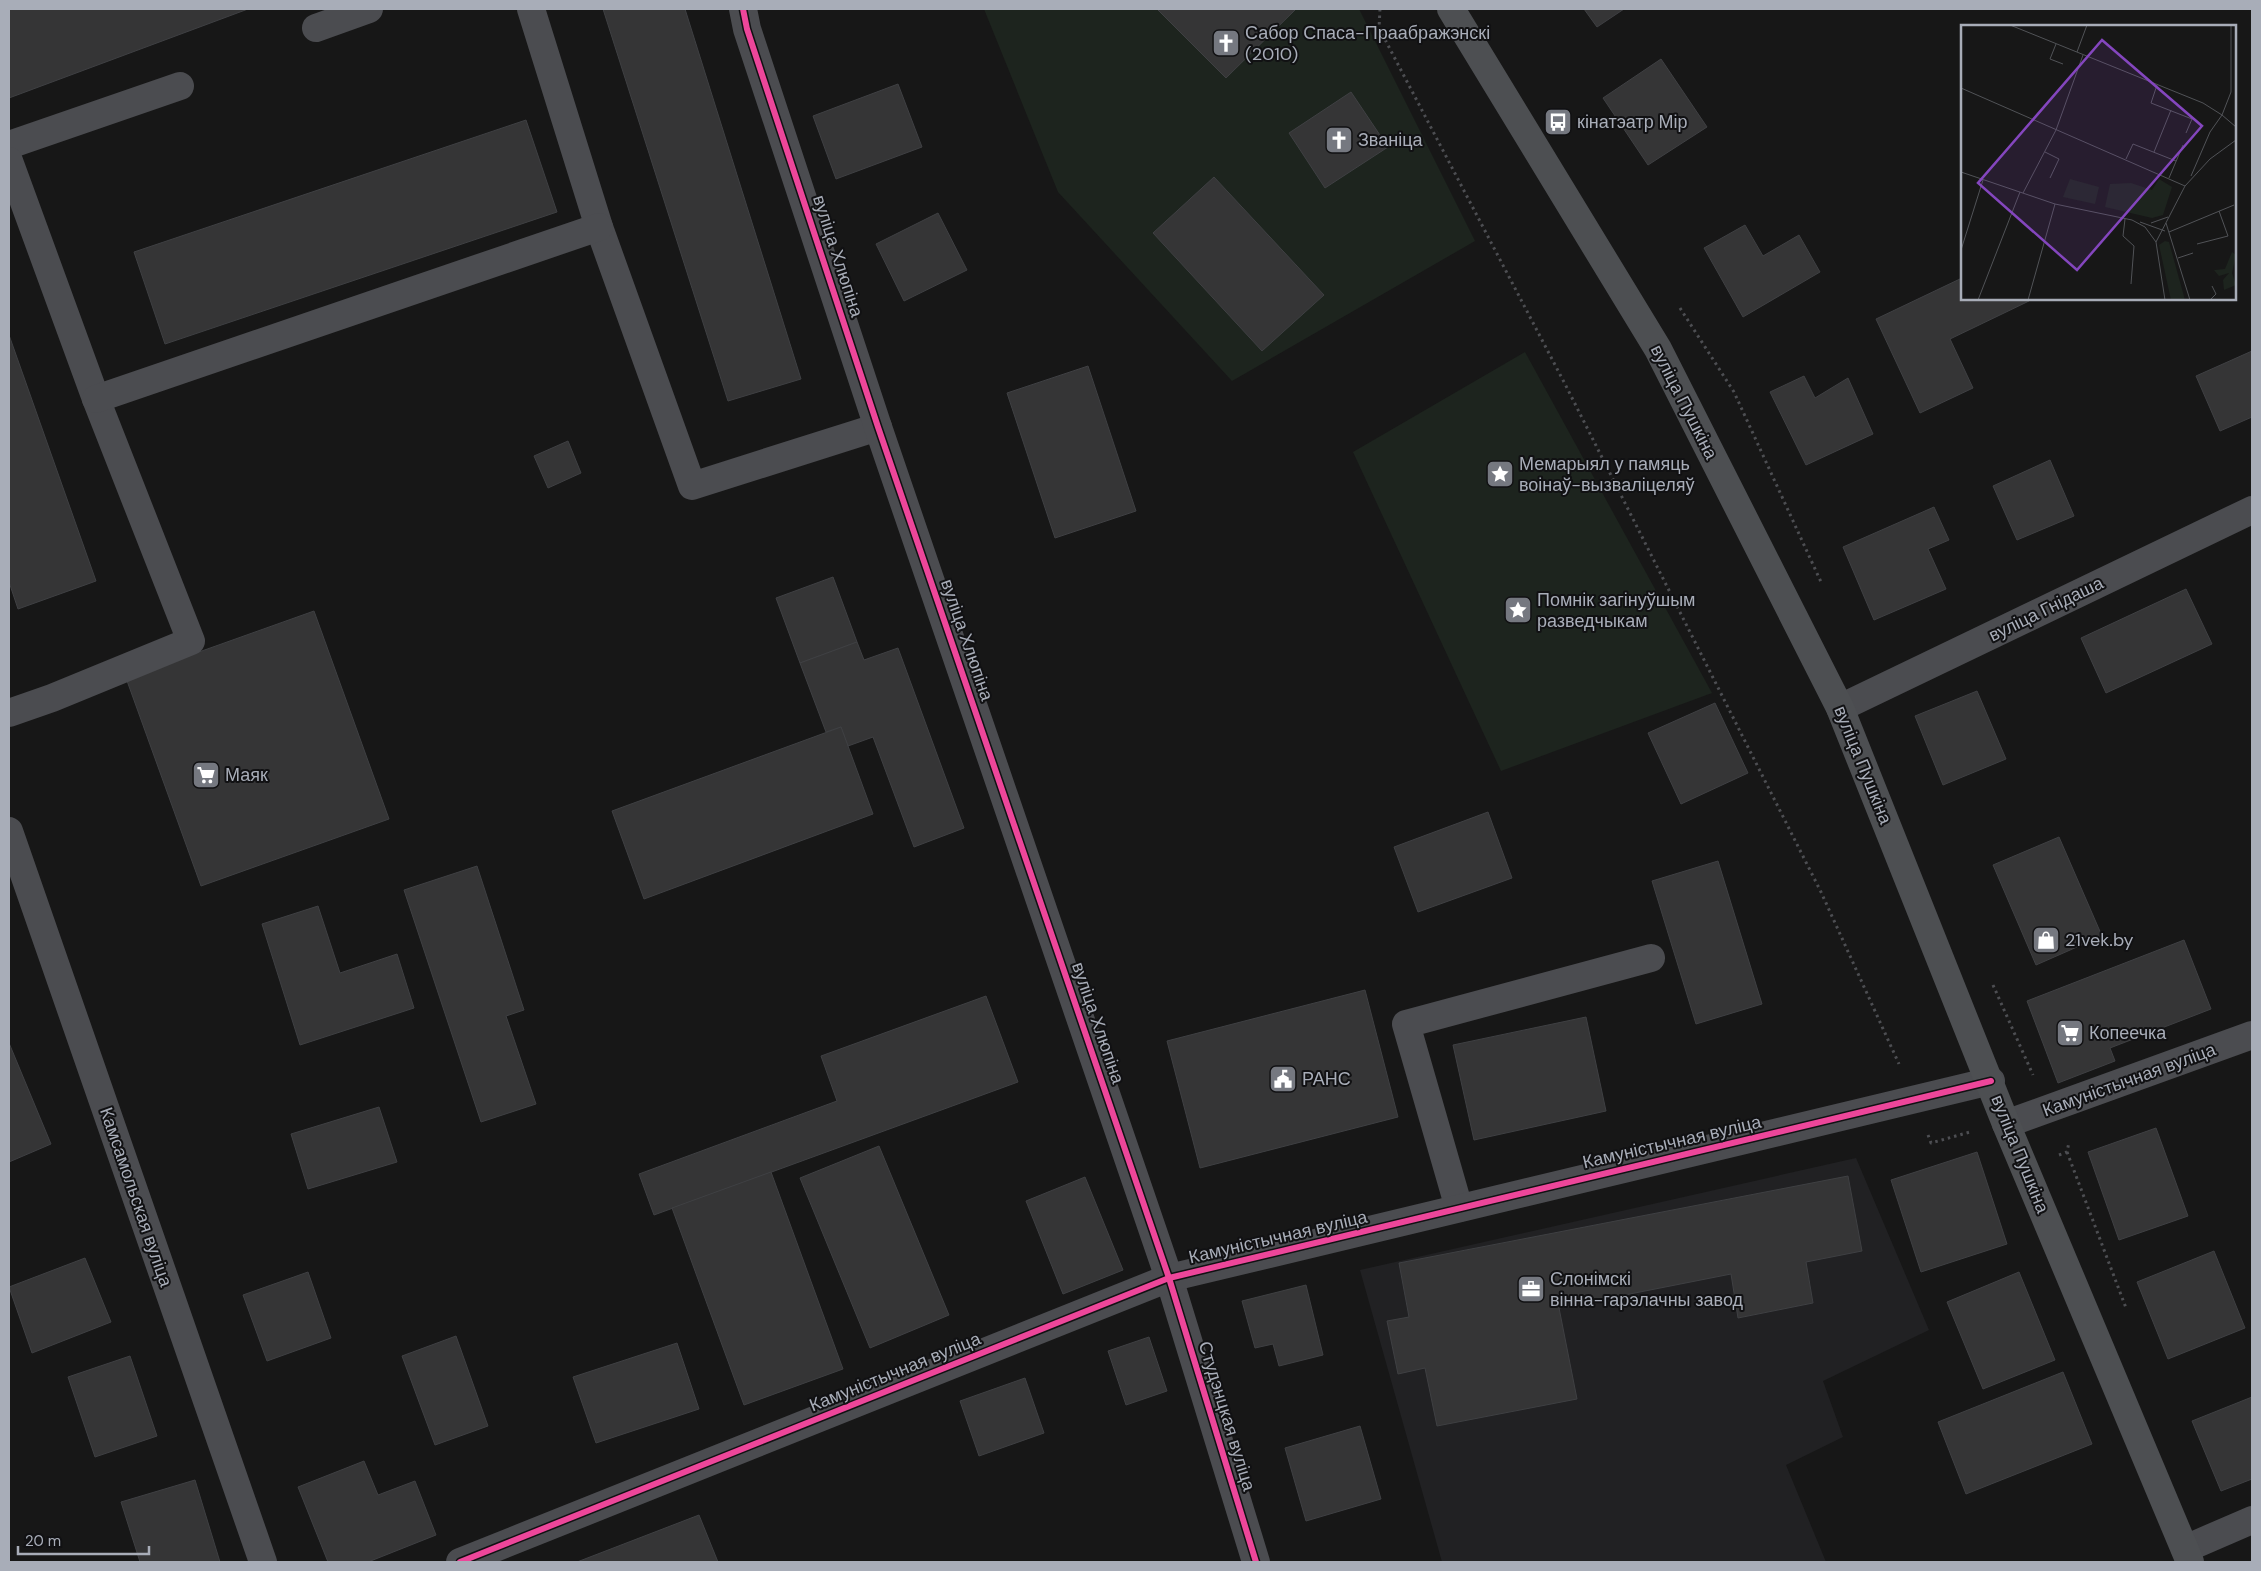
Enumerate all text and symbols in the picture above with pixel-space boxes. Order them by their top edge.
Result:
place label: Сабор Спаса-Праабражэнскі (2010) [1245,21,1490,66]
inset map [1961,25,2236,300]
church icon: Сабор Спаса-Праабражэнскі (2010) [1211,28,1241,58]
bus stop icon: кінатэатр Мір [1543,107,1573,137]
place label: кінатэатр Мір [1577,110,1688,134]
church icon: Званіца [1324,125,1354,155]
place label: Званіца [1358,128,1423,152]
street label: вуліца Хлюпіна [807,192,869,321]
street label: вуліца Пушкіна [1645,341,1724,464]
place label: Мемарыял у памяць воінаў-вызваліцеляў [1519,452,1694,497]
place icon: Мемарыял у памяць воінаў-вызваліцеляў [1485,459,1515,489]
street label: вуліца Гнідаша [1985,570,2108,647]
street label: вуліца Хлюпіна [935,576,999,705]
place label: Помнік загінуўшым разведчыкам [1537,588,1695,633]
place icon: Помнік загінуўшым разведчыкам [1503,595,1533,625]
street label: вуліца Пушкіна [1828,702,1898,829]
supermarket icon: Маяк [191,760,221,790]
place label: Маяк [225,763,268,787]
shop icon: 21vek.by [2031,925,2061,955]
place label: 21vek.by [2065,928,2133,952]
street label: вуліца Хлюпіна [1066,959,1130,1088]
supermarket icon: Копеечка [2055,1018,2085,1048]
place label: Копеечка [2089,1021,2167,1045]
street label: Камуністычная вуліца [2039,1037,2220,1123]
public building icon: РАНС [1268,1064,1298,1094]
place label: РАНС [1302,1067,1351,1091]
street label: вуліца Пушкіна [1985,1091,2055,1218]
street label: Камсамольская вуліца [94,1104,178,1291]
street label: Камуністычная вуліца [1580,1110,1765,1174]
street label: Камуністычная вуліца [1186,1205,1371,1269]
place label: Слонімскі вінна-гарэлачны завод [1550,1267,1744,1312]
office icon: Слонімскі вінна-гарэлачны завод [1516,1274,1546,1304]
street label: Камуністычная вуліца [806,1326,985,1417]
street label: Студэнцкая вуліца [1193,1338,1261,1495]
scale bar [18,1524,149,1556]
text: 20 m [25,1531,61,1551]

